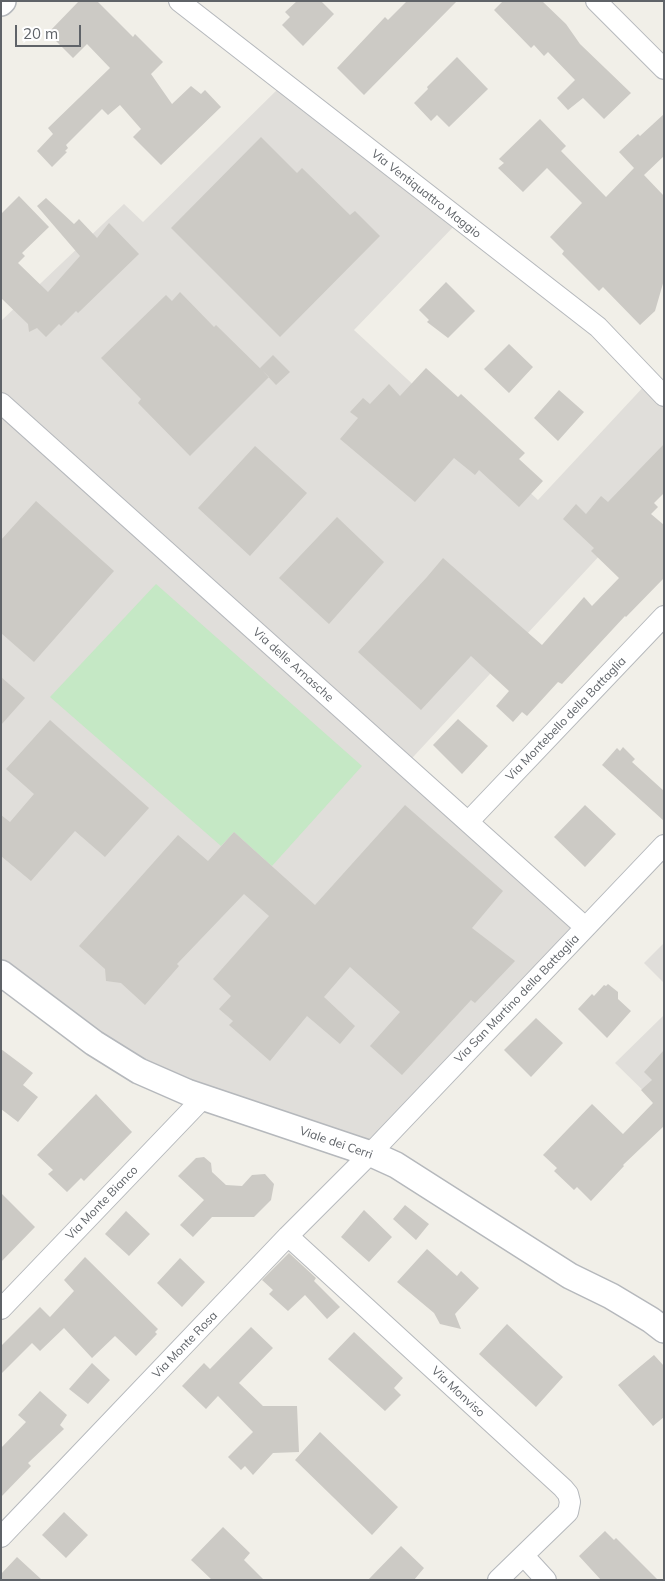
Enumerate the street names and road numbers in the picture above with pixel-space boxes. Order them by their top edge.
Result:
street label: Via Ventiquattro Maggio [368,147,484,241]
street label: Via delle Arnasche [250,625,336,705]
street label: Via Montebello della Battaglia [503,654,629,784]
street label: Via San Martino della Battaglia [452,932,582,1066]
street label: Viale dei Cerri [297,1124,375,1162]
street label: Via Monte Bianco [63,1163,141,1243]
street label: Via Monte Rosa [149,1308,221,1382]
street label: Via Monviso [428,1364,488,1420]

